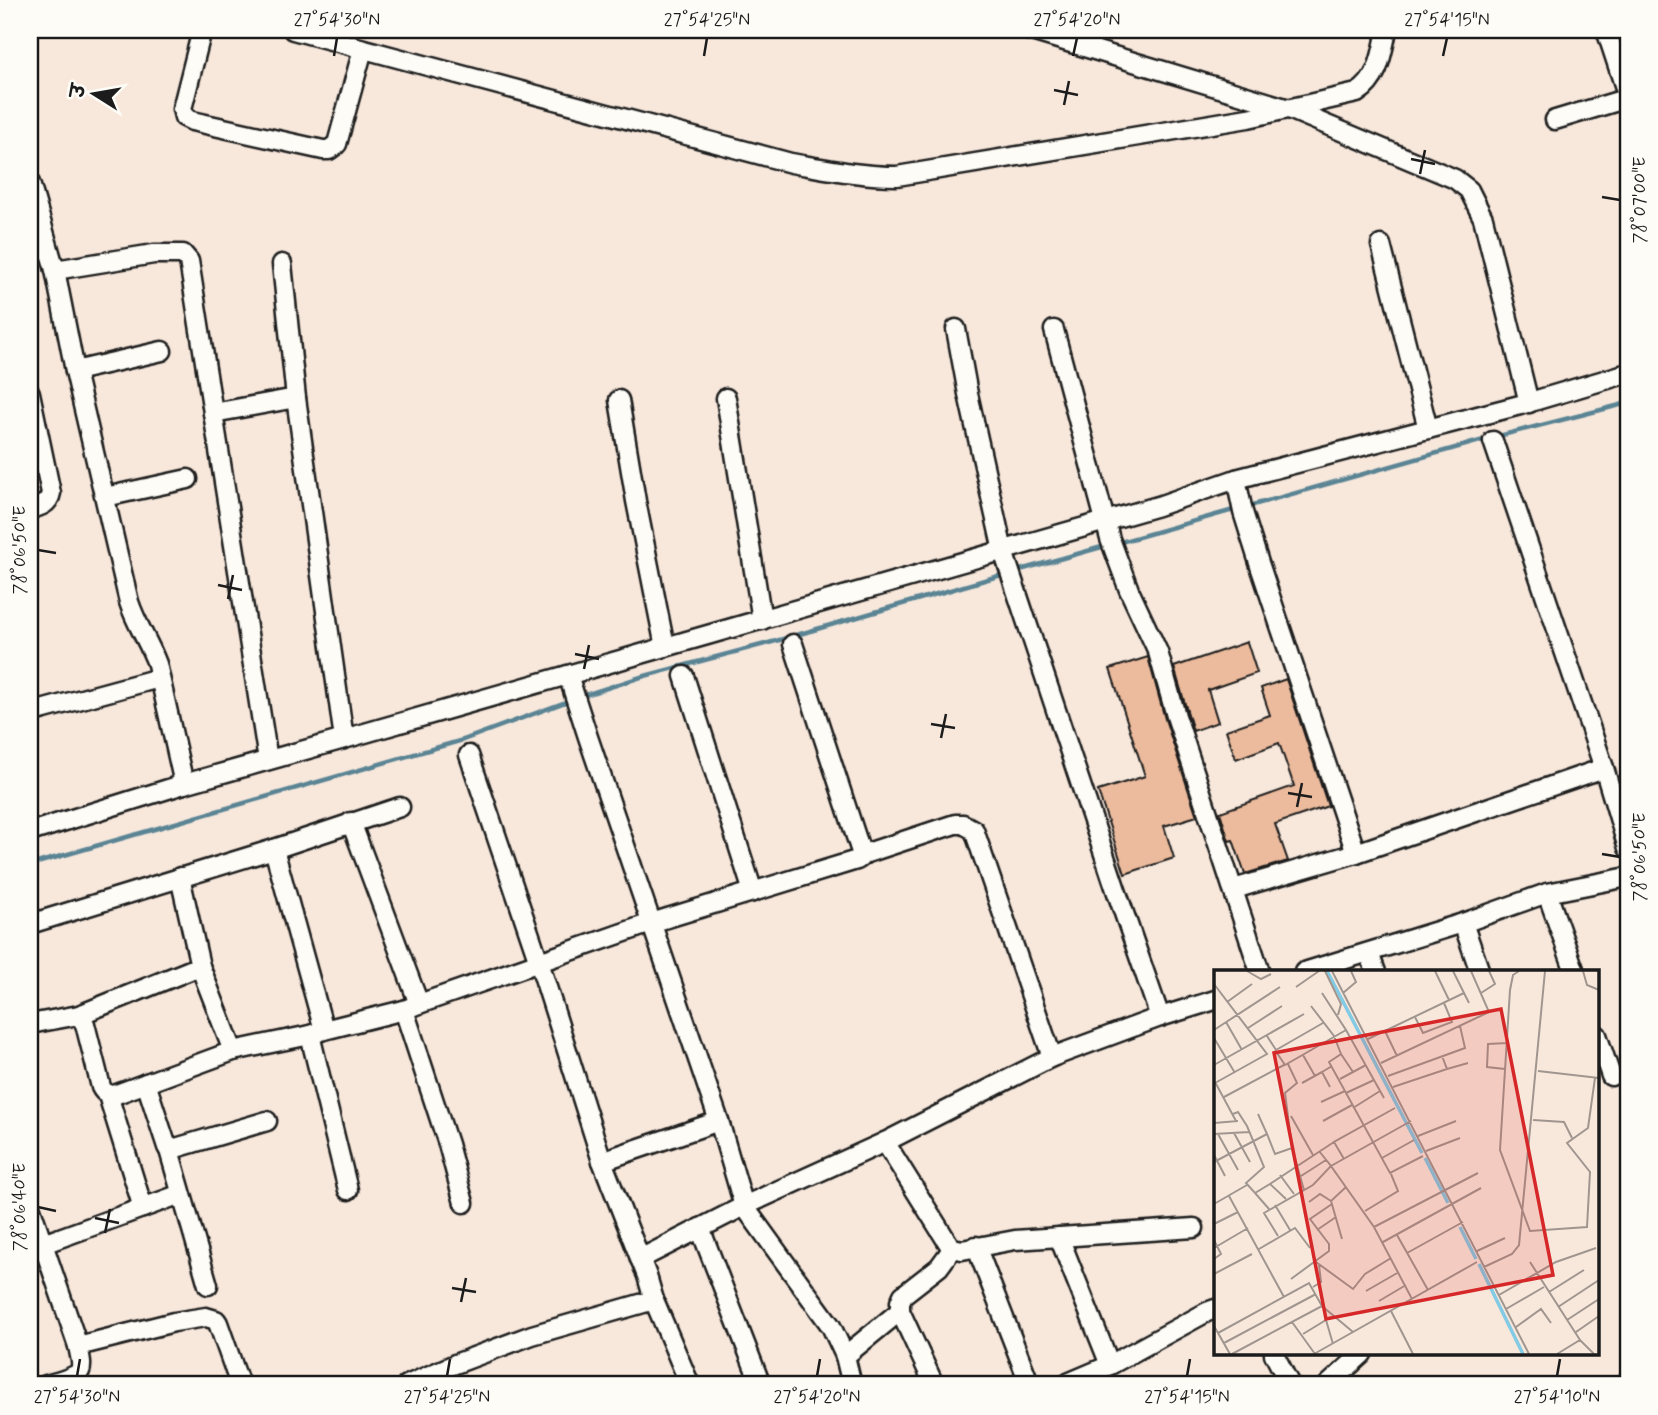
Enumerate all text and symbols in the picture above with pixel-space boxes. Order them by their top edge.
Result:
text: 27°54'30"N [294,8,380,32]
text: 27°54'25"N [664,8,750,32]
text: 27°54'20"N [1033,8,1121,32]
text: 27°54'15"N [1404,8,1490,32]
north arrow [60,60,130,130]
text: उ [65,80,93,102]
text: 78°07'00"E [1628,156,1652,244]
text: 78°06'50"E [8,506,32,594]
text: 78°06'50"E [1628,813,1652,901]
inset map [1214,970,1598,1356]
text: 78°06'40"E [8,1163,32,1251]
text: 27°54'30"N [34,1385,120,1409]
text: 27°54'25"N [404,1385,490,1409]
text: 27°54'20"N [773,1385,861,1409]
text: 27°54'15"N [1144,1385,1230,1409]
text: 27°54'10"N [1514,1385,1600,1409]

